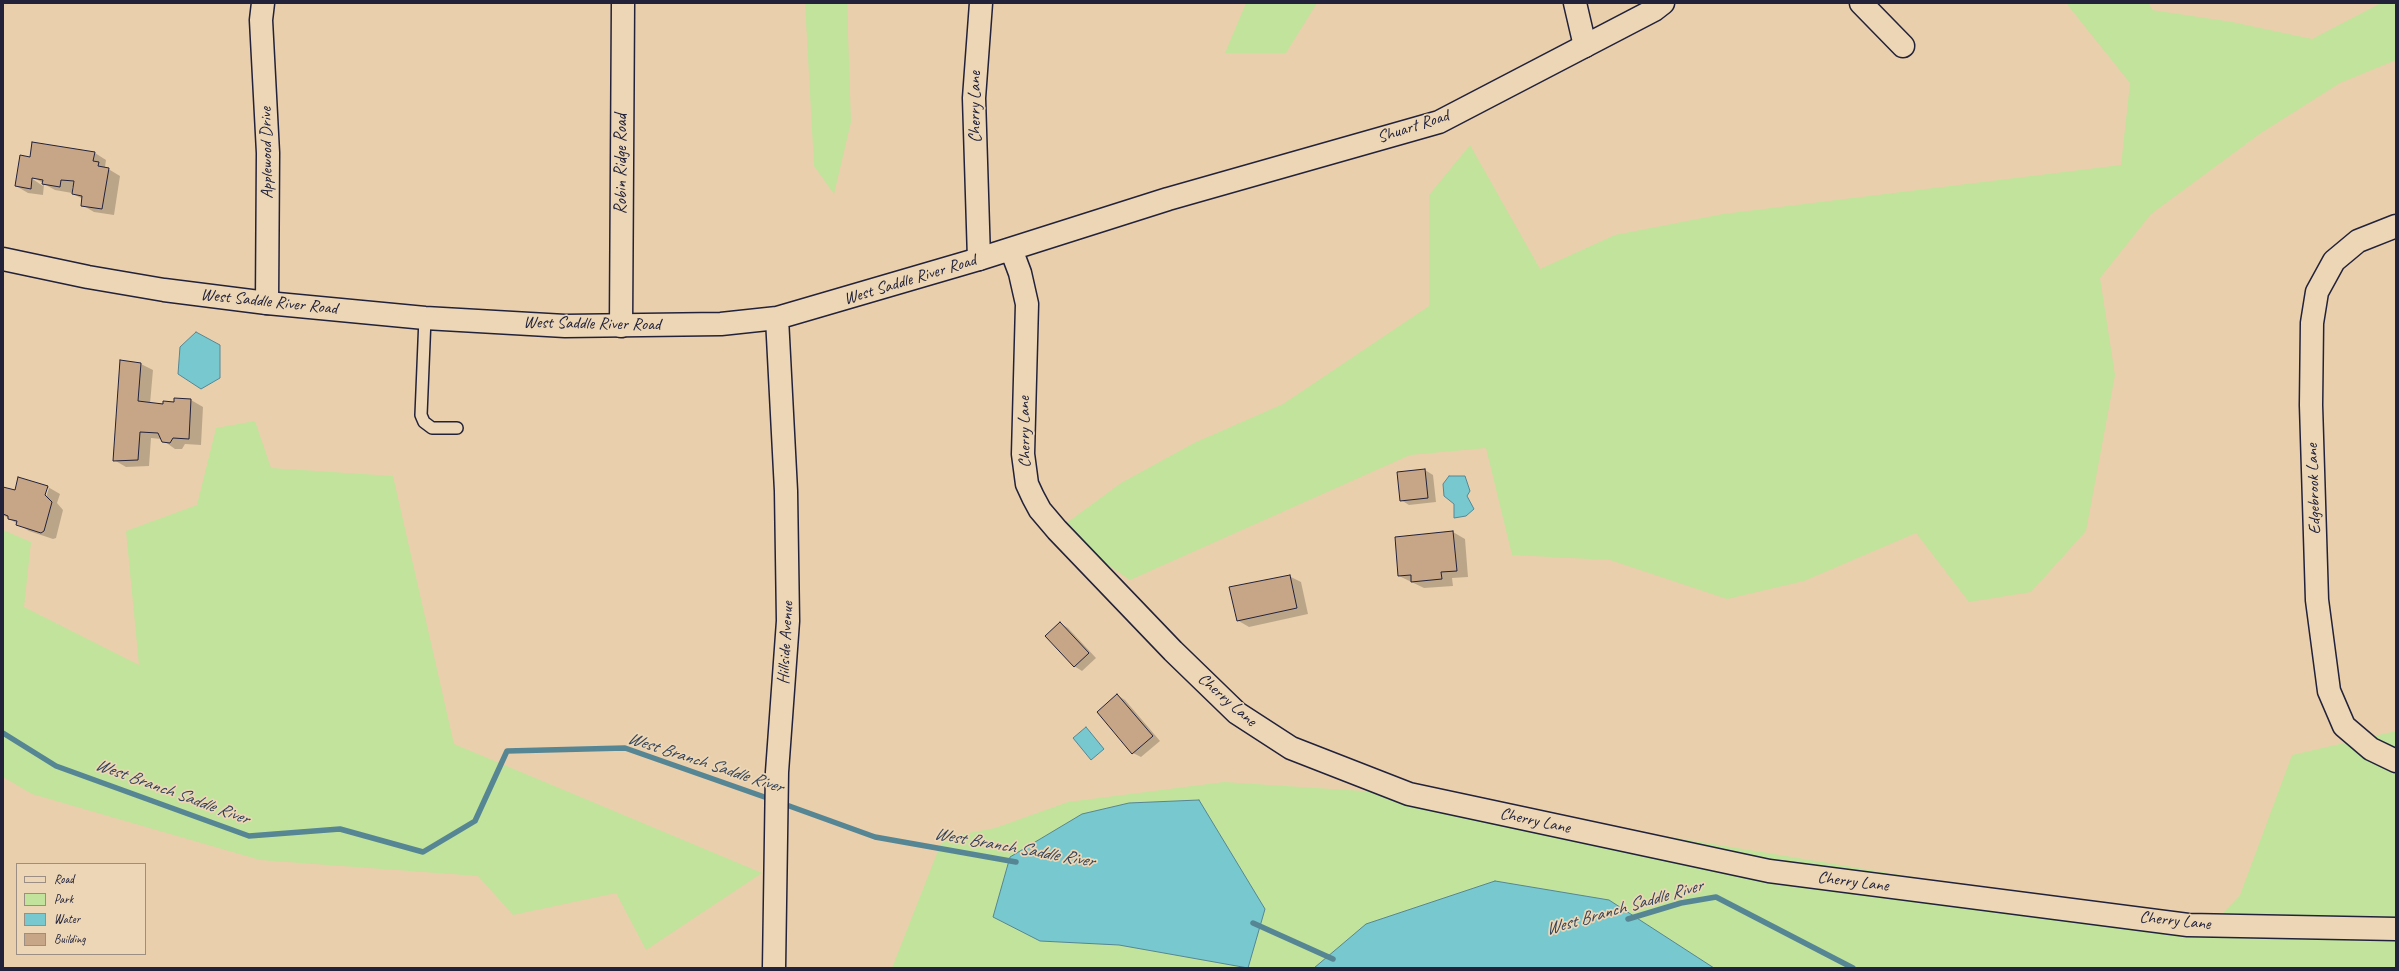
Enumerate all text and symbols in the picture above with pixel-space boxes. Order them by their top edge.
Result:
street label: Cherry Lane [966,71,986,143]
street label: Shuart Road [1375,106,1451,148]
street label: Applewood Drive [256,107,278,199]
street label: Robin Ridge Road [612,114,632,214]
street label: West Saddle River Road [841,250,979,310]
street label: West Saddle River Road [200,285,338,319]
street label: West Saddle River Road [523,313,661,335]
street label: Cherry Lane [1014,396,1036,468]
street label: Edgebrook Lane [2302,443,2326,535]
street label: Hillside Avenue [774,601,798,685]
street label: Cherry Lane [1193,669,1261,731]
water label: West Branch Saddle River [625,728,785,798]
water label: West Branch Saddle River [92,754,252,830]
street label: Cherry Lane [1498,804,1572,838]
water label: West Branch Saddle River [932,823,1096,873]
legend [16,863,146,955]
street label: Cherry Lane [1816,868,1890,896]
text: Road [54,871,74,887]
water label: West Branch Saddle River [1543,875,1705,941]
text: Park [54,891,73,907]
street label: Cherry Lane [2138,907,2212,935]
text: Water [54,911,80,927]
text: Building [54,931,86,947]

